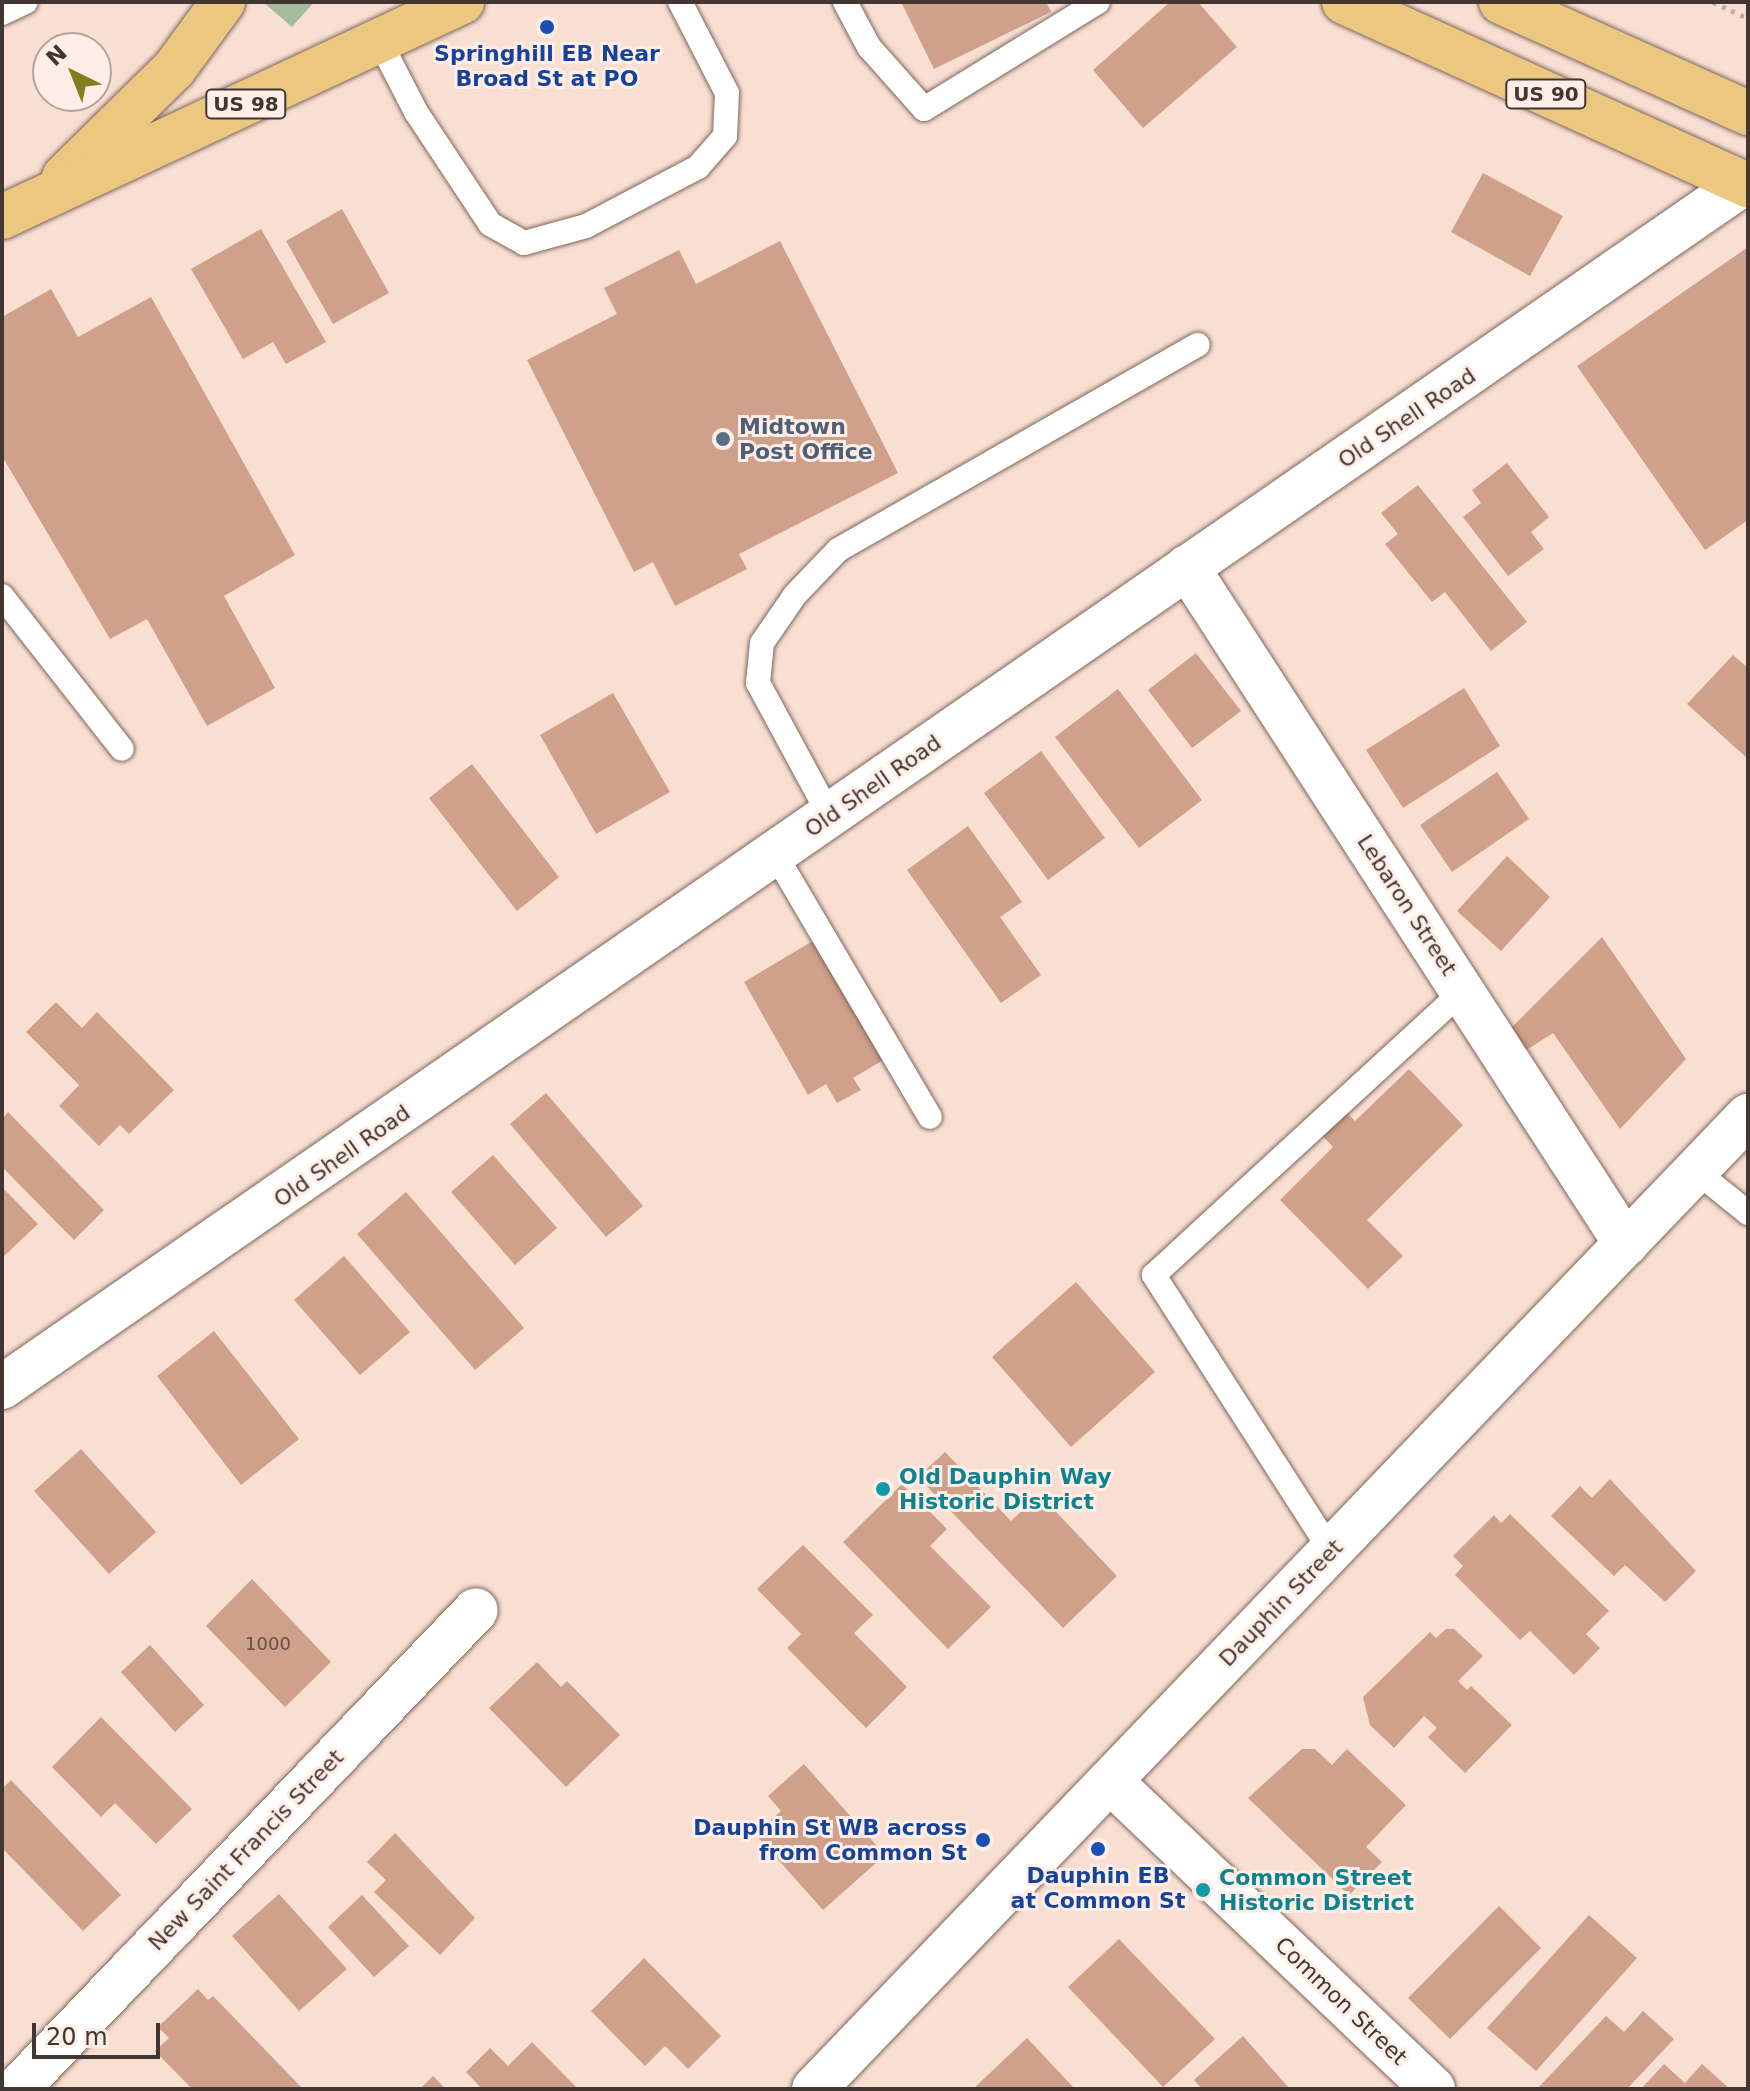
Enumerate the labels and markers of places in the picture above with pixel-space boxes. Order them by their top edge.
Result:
marker: Springhill EB Near Broad St at PO [538,18,556,36]
place label: Springhill EB Near Broad St at PO [434,40,660,92]
place label: Midtown Post Office [739,413,873,464]
marker: Midtown Post Office [714,430,732,448]
place label: Old Dauphin Way Historic District [899,1463,1112,1514]
marker: Old Dauphin Way Historic District [874,1480,892,1498]
place label: Dauphin St WB across from Common St [693,1814,967,1866]
marker: Dauphin St WB across from Common St [974,1831,992,1849]
marker: Dauphin EB at Common St [1089,1840,1107,1858]
place label: Dauphin EB at Common St [1011,1862,1185,1914]
place label: Common Street Historic District [1219,1864,1414,1916]
marker: Common Street Historic District [1194,1881,1212,1899]

